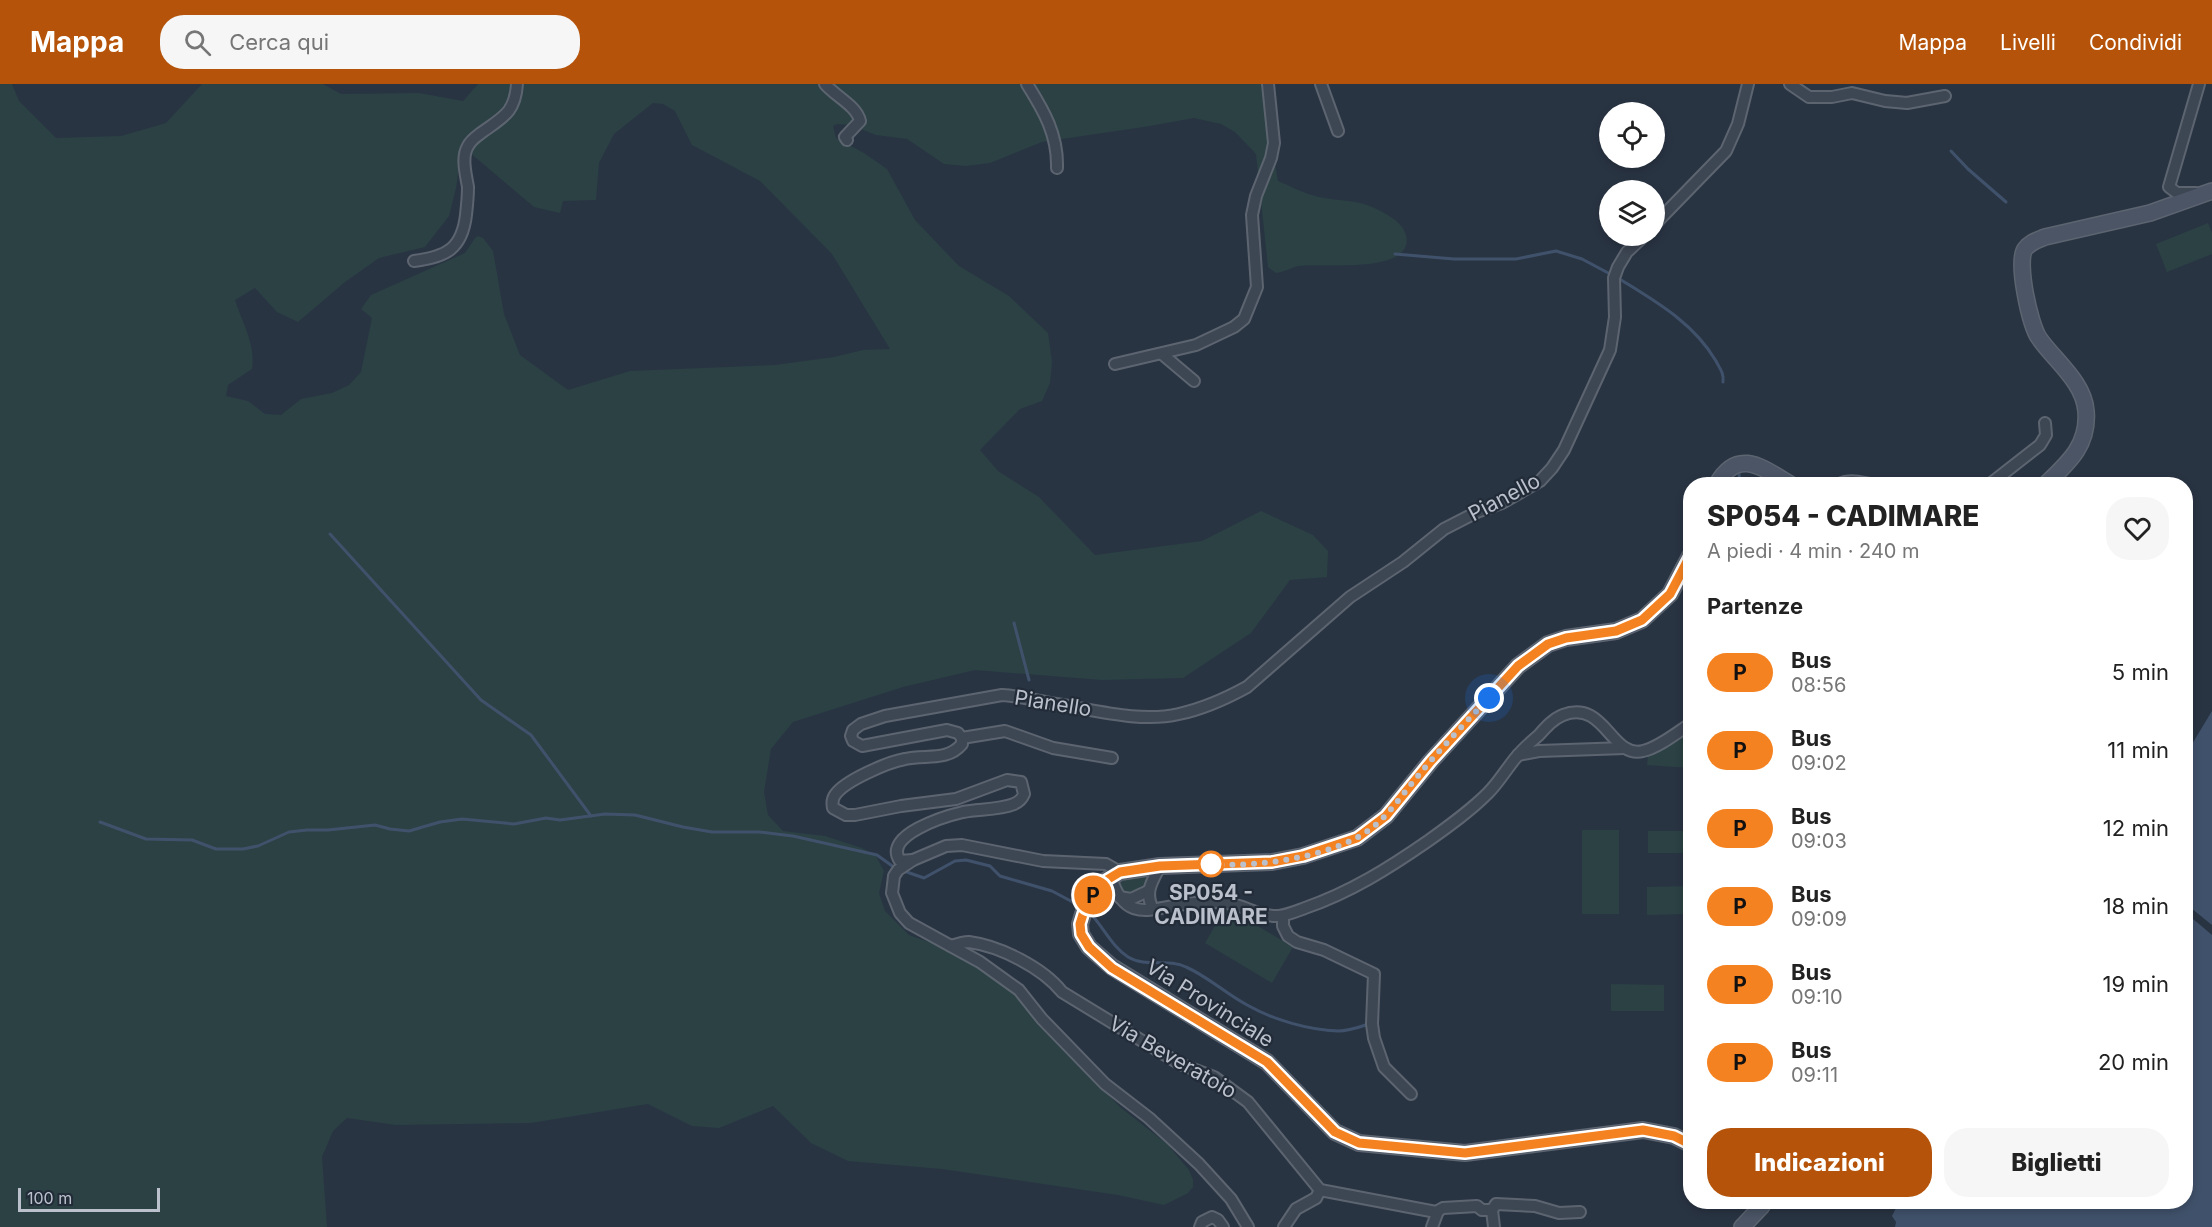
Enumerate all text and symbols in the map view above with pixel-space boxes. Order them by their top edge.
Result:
search box [160,15,580,69]
text: Mappa [30,25,124,59]
icon: search [181,26,214,59]
text: Cerca qui [229,29,329,55]
text: Mappa [1899,30,1967,55]
text: Livelli [2000,30,2056,55]
text: Condividi [2089,30,2182,55]
map controls [1599,102,1665,246]
button: locate [1599,102,1665,168]
button: layers [1599,180,1665,246]
street label: Pianello [1464,468,1544,526]
button: heart [2106,497,2169,560]
text: SP054 - CADIMARE [1707,499,1979,533]
text: A piedi · 4 min · 240 m [1707,539,1920,563]
text: Partenze [1707,593,1803,619]
text: Bus [1791,647,1832,673]
text: 5 min [2112,659,2169,685]
text: P [1733,660,1747,685]
text: 08:56 [1791,673,1846,697]
your location [1474,683,1504,713]
street label: Pianello [1013,685,1093,721]
text: Bus [1791,725,1832,751]
text: 11 min [2107,737,2169,763]
text: P [1733,738,1747,763]
text: 09:02 [1791,751,1847,775]
text: Bus [1791,803,1832,829]
text: 12 min [2103,815,2169,841]
text: P [1733,816,1747,841]
text: 09:03 [1791,829,1847,853]
marker: SP054 - CADIMARE [1198,851,1224,877]
line badge: P [1074,876,1112,914]
place label: SP054 - CADIMARE [1154,880,1268,929]
text: Bus [1791,881,1832,907]
text: P [1086,883,1100,908]
text: 18 min [2103,893,2169,919]
text: P [1733,894,1747,919]
text: 09:09 [1791,907,1847,931]
street label: Via Provinciale [1141,954,1279,1052]
text: Bus [1791,959,1832,985]
text: 19 min [2103,971,2169,997]
text: P [1733,972,1747,997]
text: 09:10 [1791,985,1843,1009]
street label: Via Beveratoio [1105,1010,1241,1104]
text: Bus [1791,1037,1832,1063]
text: 20 min [2098,1049,2169,1075]
text: P [1733,1050,1747,1075]
text: 09:11 [1791,1063,1838,1087]
button: Indicazioni [1707,1128,1932,1197]
button: Biglietti [1944,1128,2169,1197]
scale bar [18,1185,160,1212]
text: 100 m [27,1188,72,1208]

